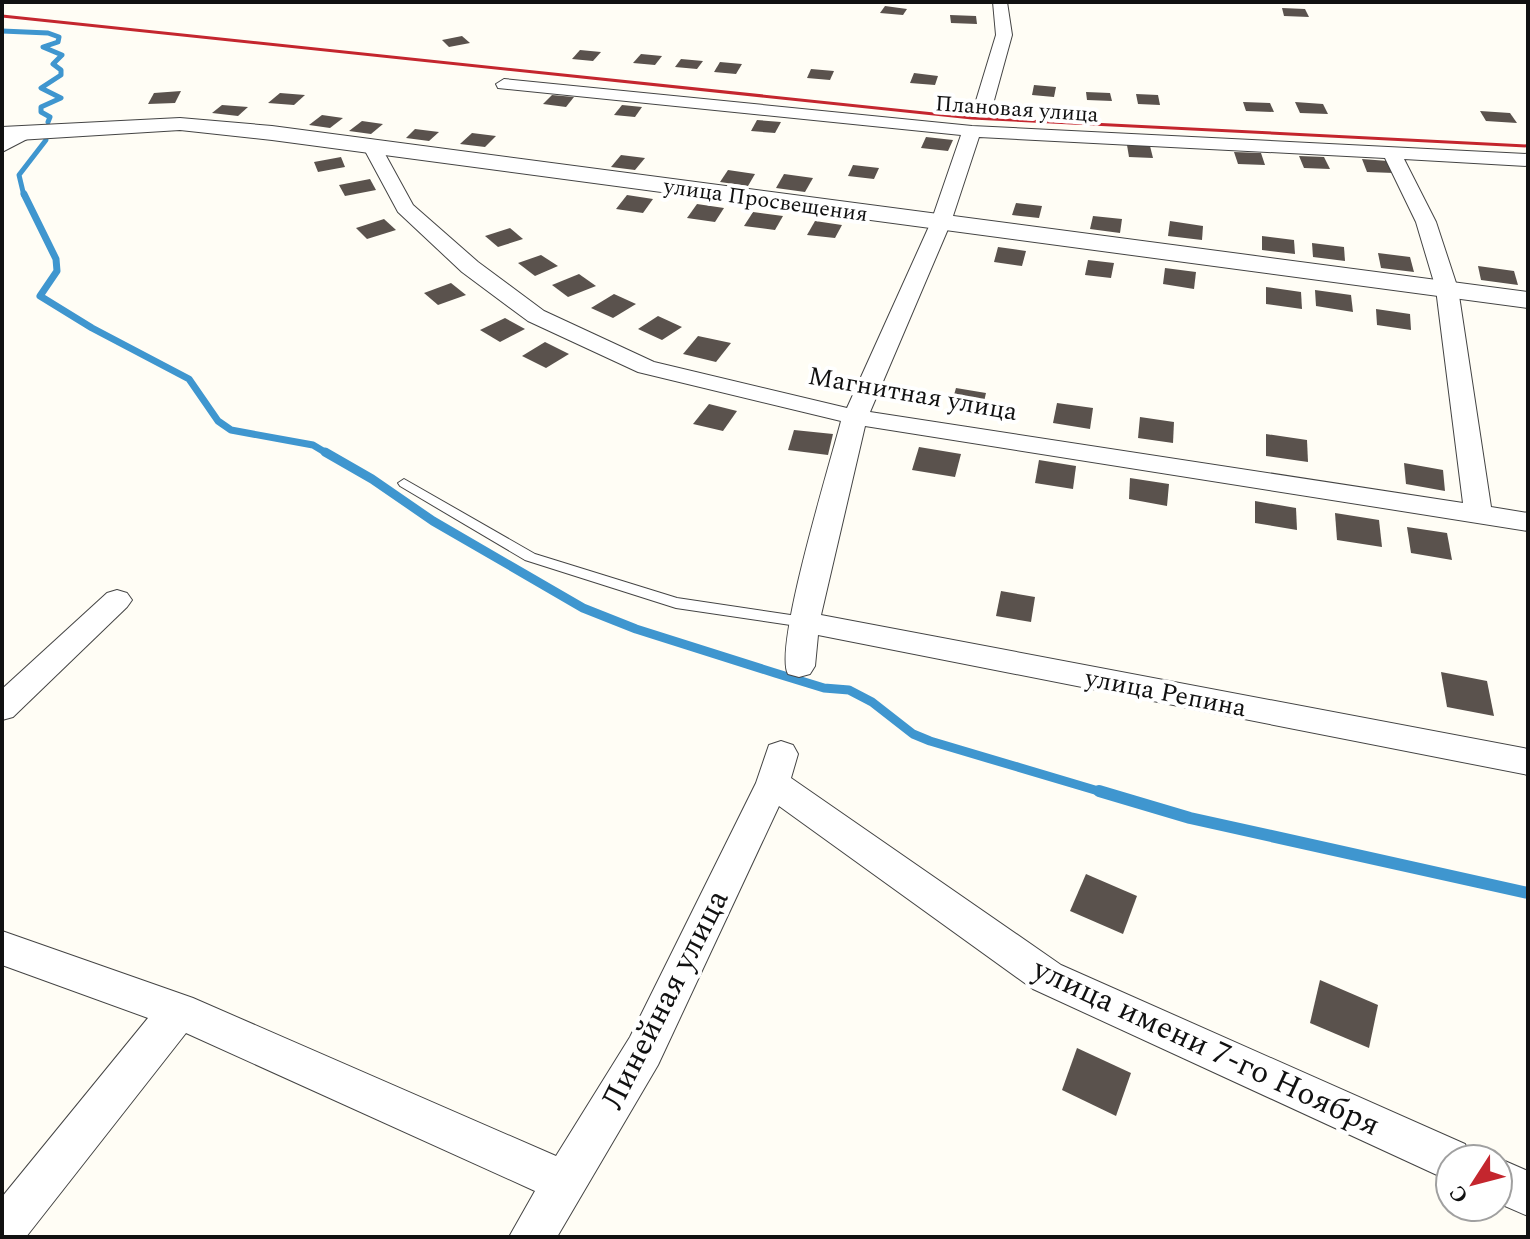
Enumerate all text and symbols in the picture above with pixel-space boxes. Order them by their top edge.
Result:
street label: Плановая улица [934,87,1100,132]
street label: улица Просвещения [661,170,870,231]
street label: Магнитная улица [805,356,1021,432]
street label: улица Репина [1081,658,1250,728]
street label: Линейная улица [589,880,742,1119]
street label: улица имени 7-го Ноября [1024,945,1388,1150]
north arrow [1434,1143,1514,1223]
text: С [1441,1178,1477,1210]

